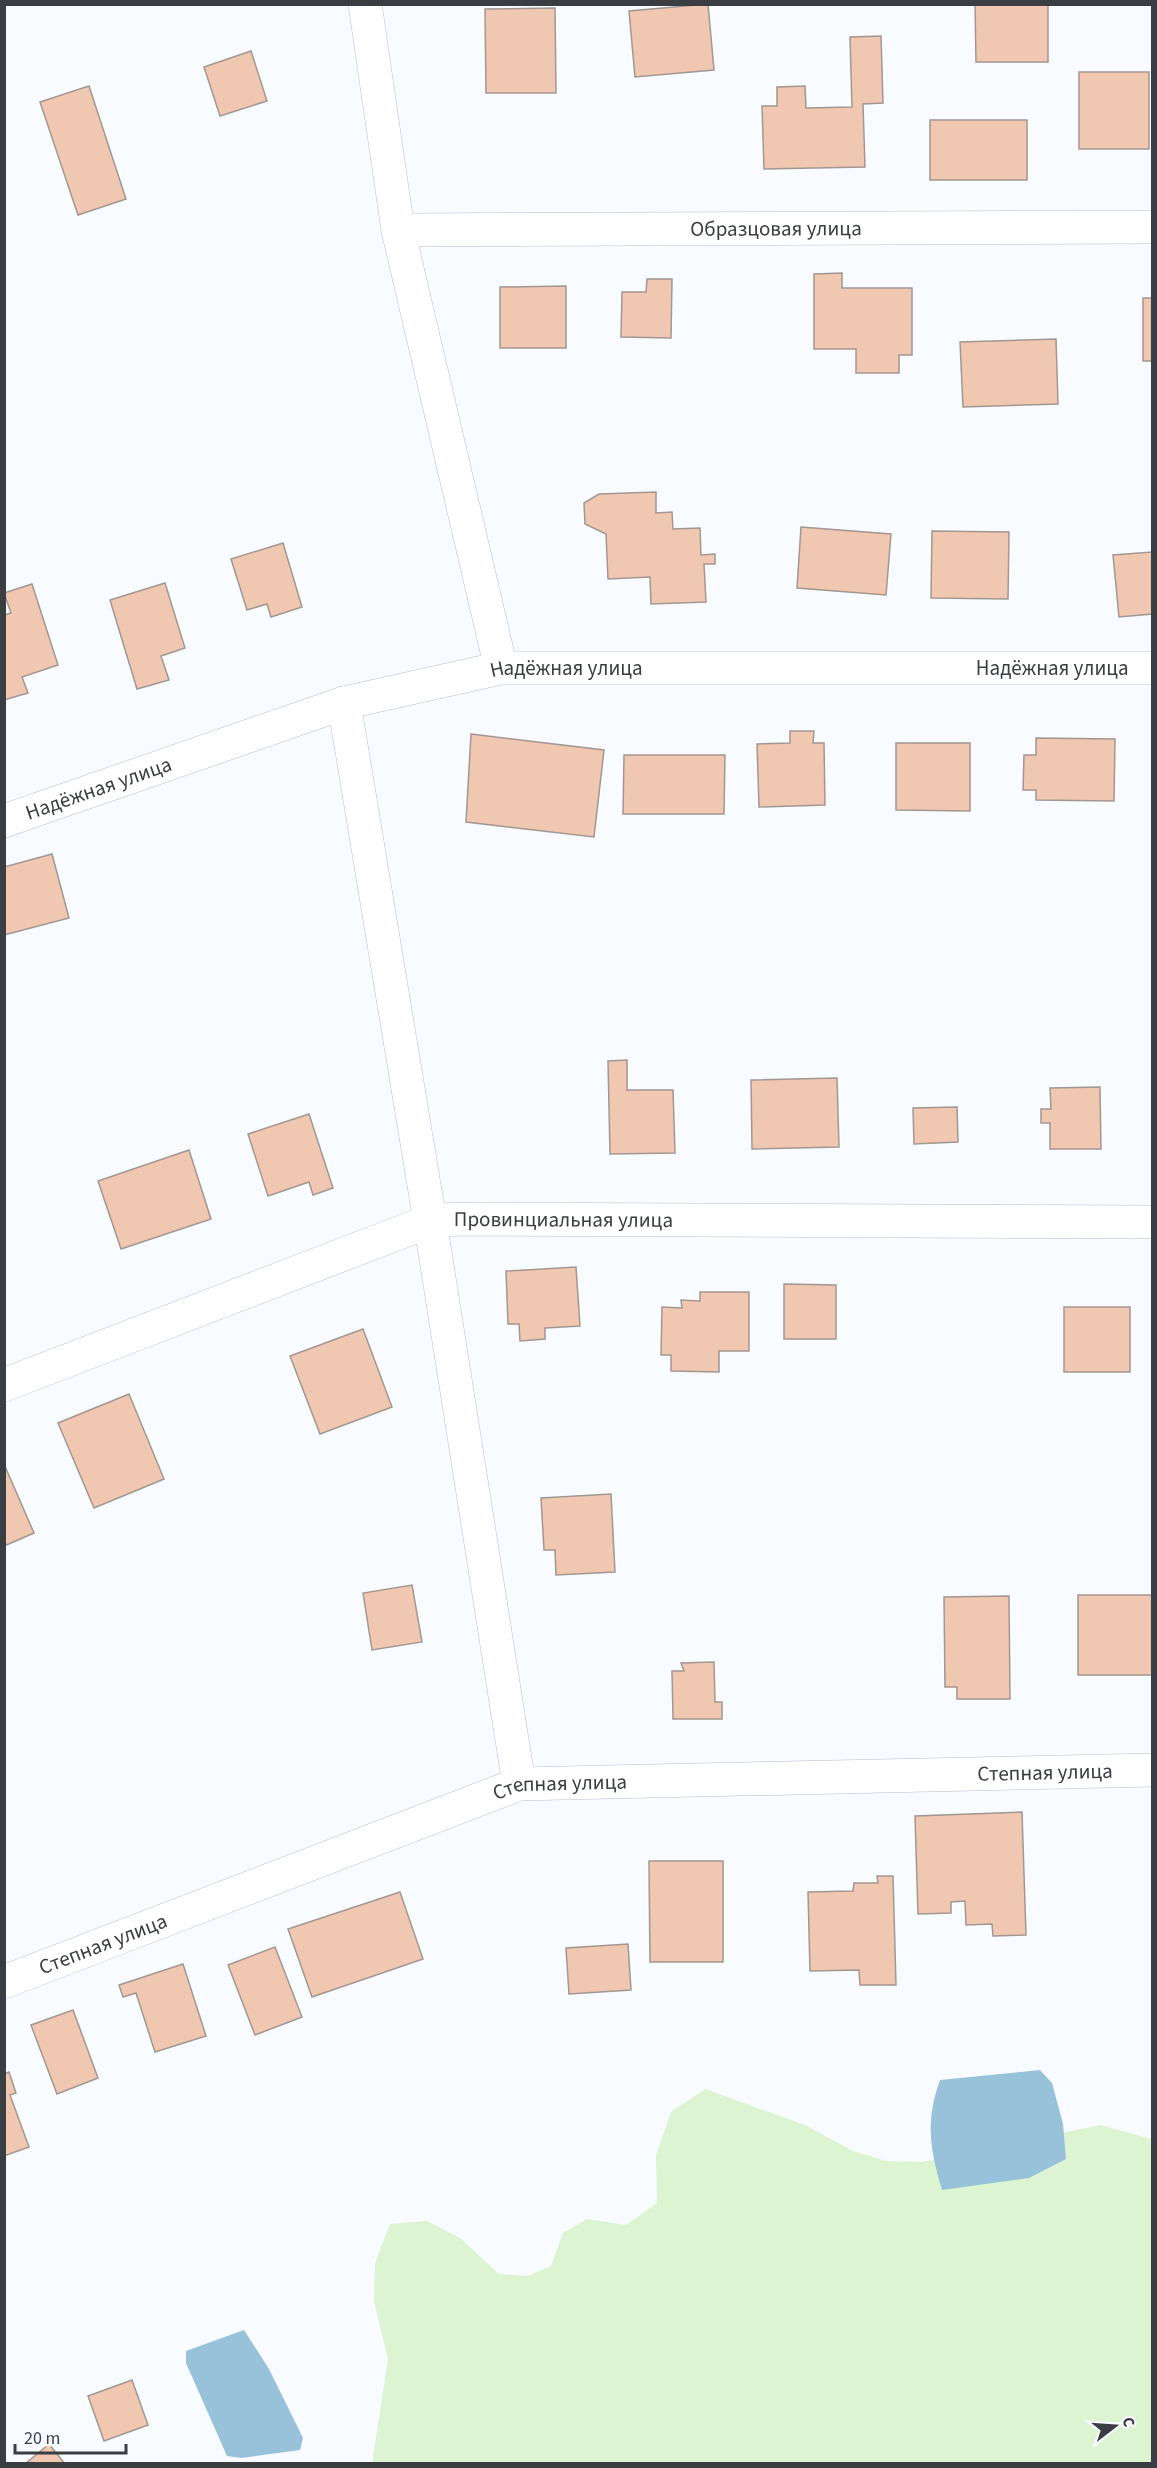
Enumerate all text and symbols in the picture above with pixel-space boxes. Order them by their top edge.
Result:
street label: Образцовая улица [690,213,862,244]
street label: Надёжная улица [487,653,643,685]
street label: Надёжная улица [976,653,1129,683]
street label: Надёжная улица [21,749,176,827]
street label: Провинциальная улица [454,1204,673,1235]
street label: Степная улица [977,1756,1113,1789]
street label: Степная улица [488,1767,627,1808]
street label: Степная улица [34,1906,171,1982]
north arrow [1085,2396,1145,2456]
text: С [1117,2414,1140,2430]
scale bar [15,2417,126,2455]
text: 20 m [24,2426,60,2451]

